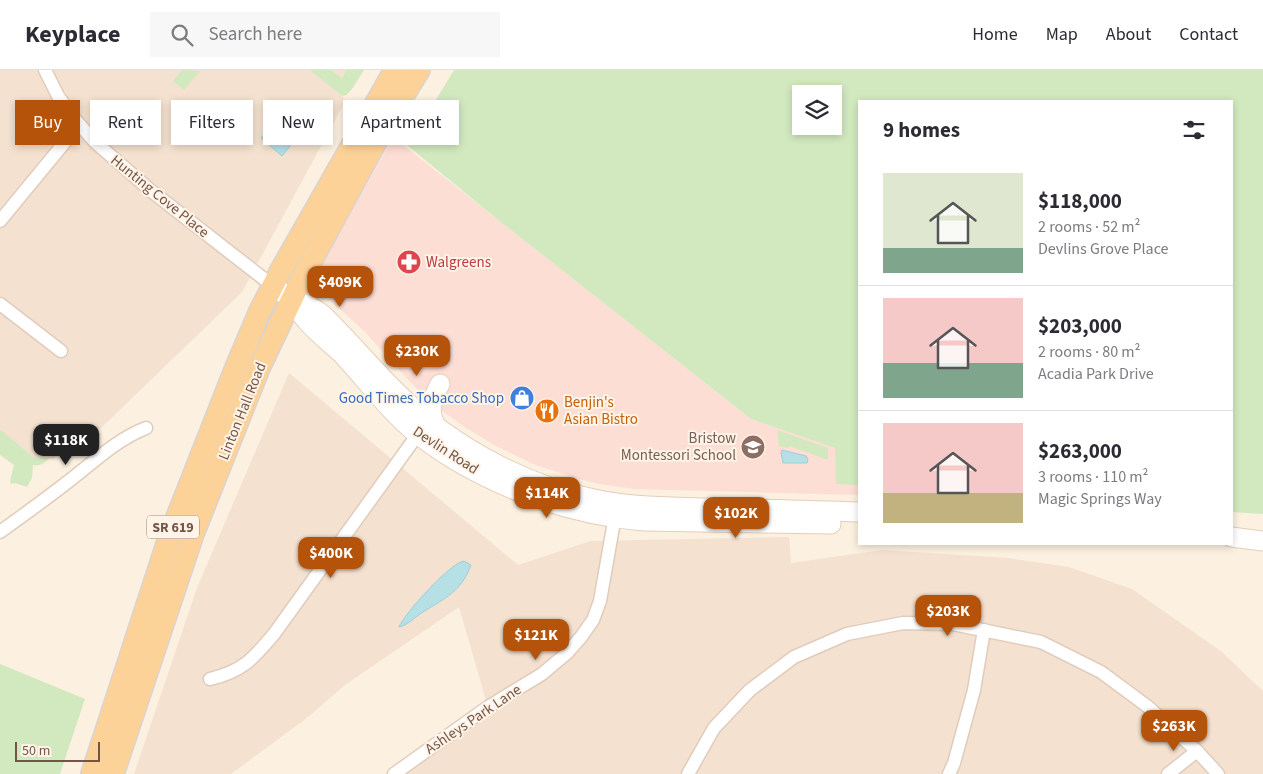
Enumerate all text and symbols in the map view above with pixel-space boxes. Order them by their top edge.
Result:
search box [150,12,500,57]
text: Keyplace [25,17,120,52]
icon: search [168,21,196,49]
text: Search here [208,21,302,48]
text: Home [972,22,1018,47]
text: Map [1046,22,1078,47]
text: About [1106,22,1151,47]
text: Contact [1179,22,1238,47]
map controls [792,85,842,135]
button: layers [792,85,842,135]
chip: Buy [15,100,80,145]
chip: Rent [90,100,161,145]
chip: Filters [171,100,253,145]
chip: New [263,100,333,145]
chip: Apartment [343,100,459,145]
text: 9 homes [883,115,960,145]
icon: filters [1180,116,1208,144]
street label: Hunting Cove Place [106,150,214,243]
text: $118,000 [1038,186,1122,216]
icon: home [923,193,983,253]
text: 2 rooms · 52 m² [1038,216,1140,238]
text: Devlins Grove Place [1038,238,1169,260]
pharmacy icon: Walgreens [396,249,422,275]
place label: Walgreens [426,252,491,273]
pin: $409K [305,266,375,308]
text: $409K [318,271,362,293]
text: $203,000 [1038,311,1122,341]
icon: home [923,318,983,378]
pin: $230K [382,334,452,377]
text: $230K [395,340,439,362]
text: 2 rooms · 80 m² [1038,341,1140,363]
street label: Linton Hall Road [213,359,272,463]
text: Acadia Park Drive [1038,363,1154,385]
shop icon: Good Times Tobacco Shop [509,385,535,411]
place label: Good Times Tobacco Shop [339,388,504,409]
place label: Benjin's Asian Bistro [564,392,638,430]
restaurant icon: Benjin's Asian Bistro [534,398,560,424]
street label: Devlin Road [409,421,483,480]
pin: $118K [31,424,101,466]
place label: Bristow Montessori School [621,428,736,466]
text: $118K [44,429,88,451]
school or university icon: Bristow Montessori School [740,434,766,460]
text: $263,000 [1038,436,1122,466]
icon: home [923,443,983,503]
text: 3 rooms · 110 m² [1038,466,1148,488]
pin: $114K [512,476,582,519]
text: $114K [525,482,569,504]
text: Magic Springs Way [1038,488,1162,510]
pin: $102K [701,496,771,539]
text: $102K [714,502,758,524]
road number: SR 619 [147,516,199,538]
pin: $400K [296,536,366,579]
text: $400K [309,542,353,564]
pin: $203K [913,594,983,637]
text: $203K [926,600,970,622]
pin: $121K [501,618,571,661]
text: $121K [514,624,558,646]
street label: Ashleys Park Lane [421,679,526,759]
pin: $263K [1139,710,1209,752]
text: $263K [1152,715,1196,737]
scale bar [15,739,100,762]
text: 50 m [22,741,50,761]

